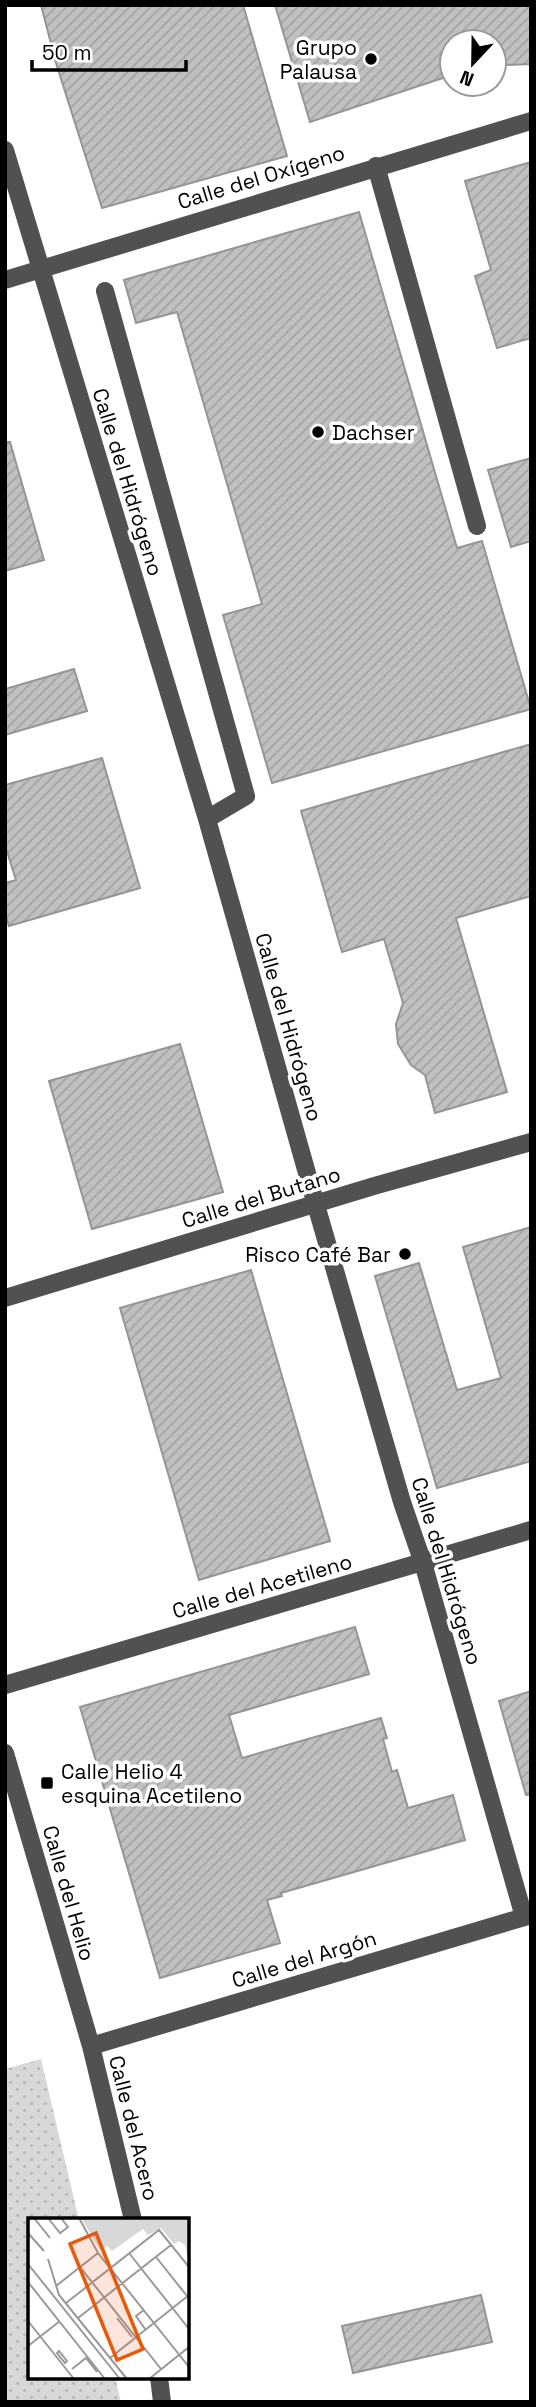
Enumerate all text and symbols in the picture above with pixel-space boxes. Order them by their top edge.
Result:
scale bar [32,28,186,72]
north arrow [438,28,508,98]
place label: Grupo Palausa [280,34,357,85]
text: 50 m [42,39,92,66]
marker: Grupo Palausa [363,51,379,67]
text: N [456,64,477,92]
street label: Calle del Oxígeno [174,139,348,215]
street label: Calle del Hidrógeno [87,385,169,579]
place label: Dachser [332,419,415,446]
marker: Dachser [310,424,326,440]
street label: Calle del Hidrógeno [249,930,329,1124]
street label: Calle del Butano [178,1160,344,1234]
place label: Risco Café Bar [245,1241,391,1268]
marker: Risco Café Bar [397,1246,413,1262]
street label: Calle del Hidrógeno [406,1474,488,1668]
street label: Calle del Acetileno [169,1547,355,1625]
place label: Calle Helio 4 esquina Acetileno [61,1758,242,1809]
marker: Calle Helio 4 esquina Acetileno [39,1775,55,1791]
street label: Calle del Helio [37,1822,101,1964]
street label: Calle del Argón [228,1924,380,1994]
street label: Calle del Acero [103,2053,165,2203]
inset map [28,2218,189,2379]

